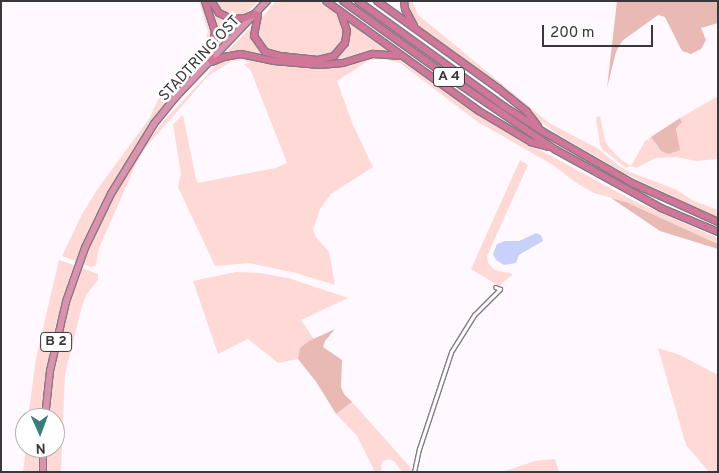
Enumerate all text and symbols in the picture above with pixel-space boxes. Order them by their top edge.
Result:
street label: STADTRING OST [156,12,244,106]
scale bar [544,15,655,47]
text: 200 m [550,24,595,43]
road number: A 4 [432,66,466,88]
road number: B 2 [40,331,72,354]
north arrow [15,408,65,458]
text: N [35,439,46,456]

